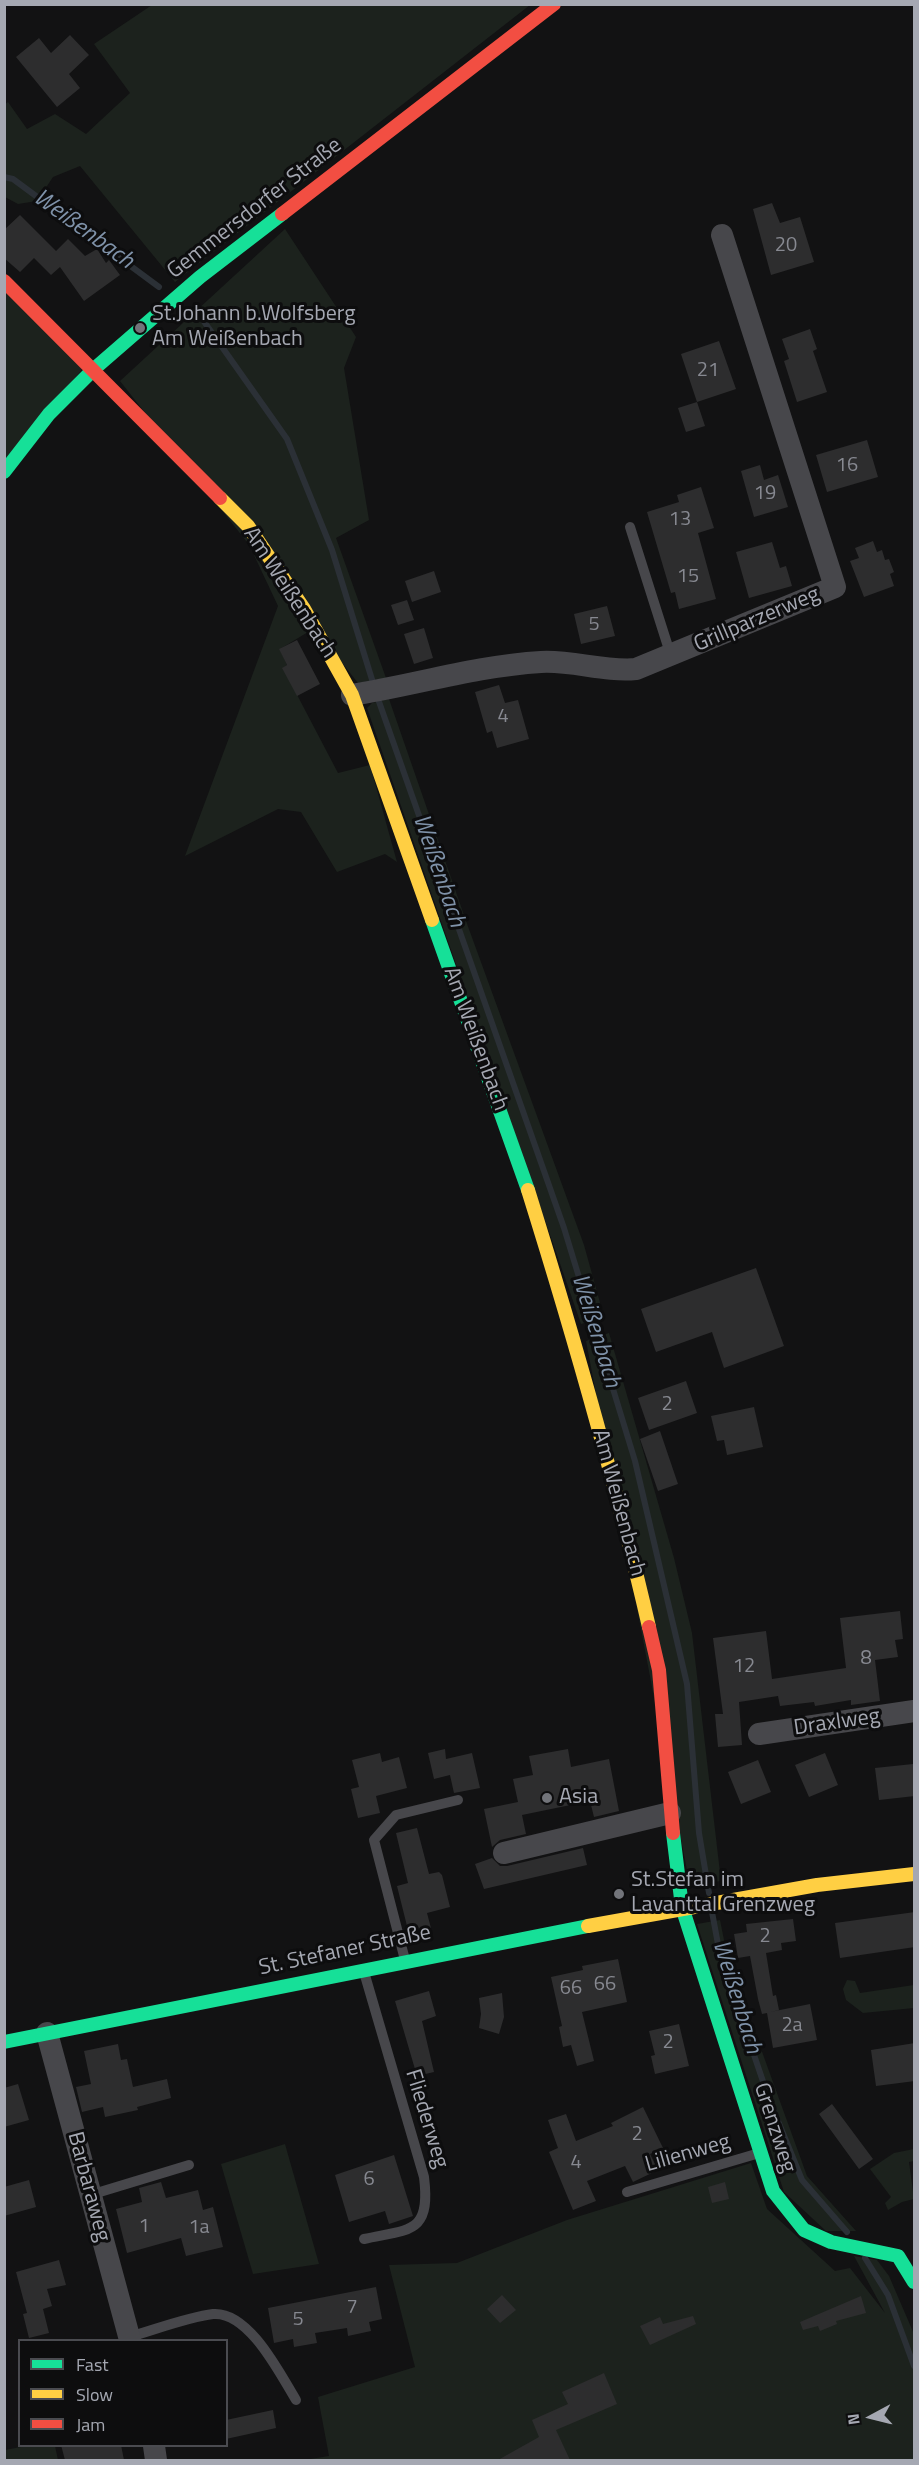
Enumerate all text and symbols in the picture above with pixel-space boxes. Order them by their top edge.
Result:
street label: Gemmersdorfer Straße [163,133,347,285]
water label: Weißenbach [27,184,139,276]
house number: 20 [775,234,797,258]
place label: St.Johann b.Wolfsberg Am Weißenbach [152,302,356,354]
marker: St.Johann b.Wolfsberg Am Weißenbach [133,321,147,335]
house number: 21 [697,359,719,383]
house number: 16 [836,454,858,478]
house number: 19 [754,482,776,506]
house number: 13 [669,508,691,532]
street label: Am Weißenbach [237,523,341,663]
house number: 15 [677,565,699,589]
street label: Grillparzerweg [690,582,824,658]
house number: 5 [588,613,600,637]
house number: 4 [497,705,509,729]
water label: Weißenbach [405,811,471,931]
street label: Am Weißenbach [437,964,513,1114]
water label: Weißenbach [564,1271,626,1391]
house number: 2 [661,1393,673,1417]
street label: Am Weißenbach [586,1427,650,1579]
house number: 8 [860,1647,872,1671]
house number: 12 [733,1655,755,1679]
street label: Draxlweg [792,1704,882,1742]
place label: Asia [559,1785,598,1811]
marker: Asia [540,1791,554,1805]
place label: St.Stefan im Lavanttal Grenzweg [631,1868,815,1920]
marker: St.Stefan im Lavanttal Grenzweg [612,1887,626,1901]
street label: St. Stefaner Straße [257,1920,433,1982]
house number: 2 [759,1925,771,1949]
water label: Weißenbach [705,1937,767,2057]
house number: 66 [594,1973,616,1997]
house number: 66 [560,1977,582,2001]
house number: 2a [781,2014,803,2038]
house number: 2 [662,2031,674,2055]
street label: Fliederweg [398,2066,454,2172]
street label: Grenzweg [747,2080,801,2176]
house number: 2 [631,2123,643,2147]
street label: Barbaraweg [61,2129,115,2245]
street label: Lilienweg [642,2129,734,2179]
house number: 4 [570,2151,582,2175]
house number: 6 [363,2168,375,2192]
house number: 1 [138,2215,150,2239]
house number: 1a [188,2216,210,2240]
house number: 7 [346,2296,358,2320]
house number: 5 [292,2308,304,2332]
legend [18,2339,228,2447]
text: Fast [76,2351,109,2378]
text: Slow [76,2381,113,2408]
north arrow [841,2387,901,2447]
text: Jam [76,2411,105,2438]
text: N [841,2412,866,2426]

